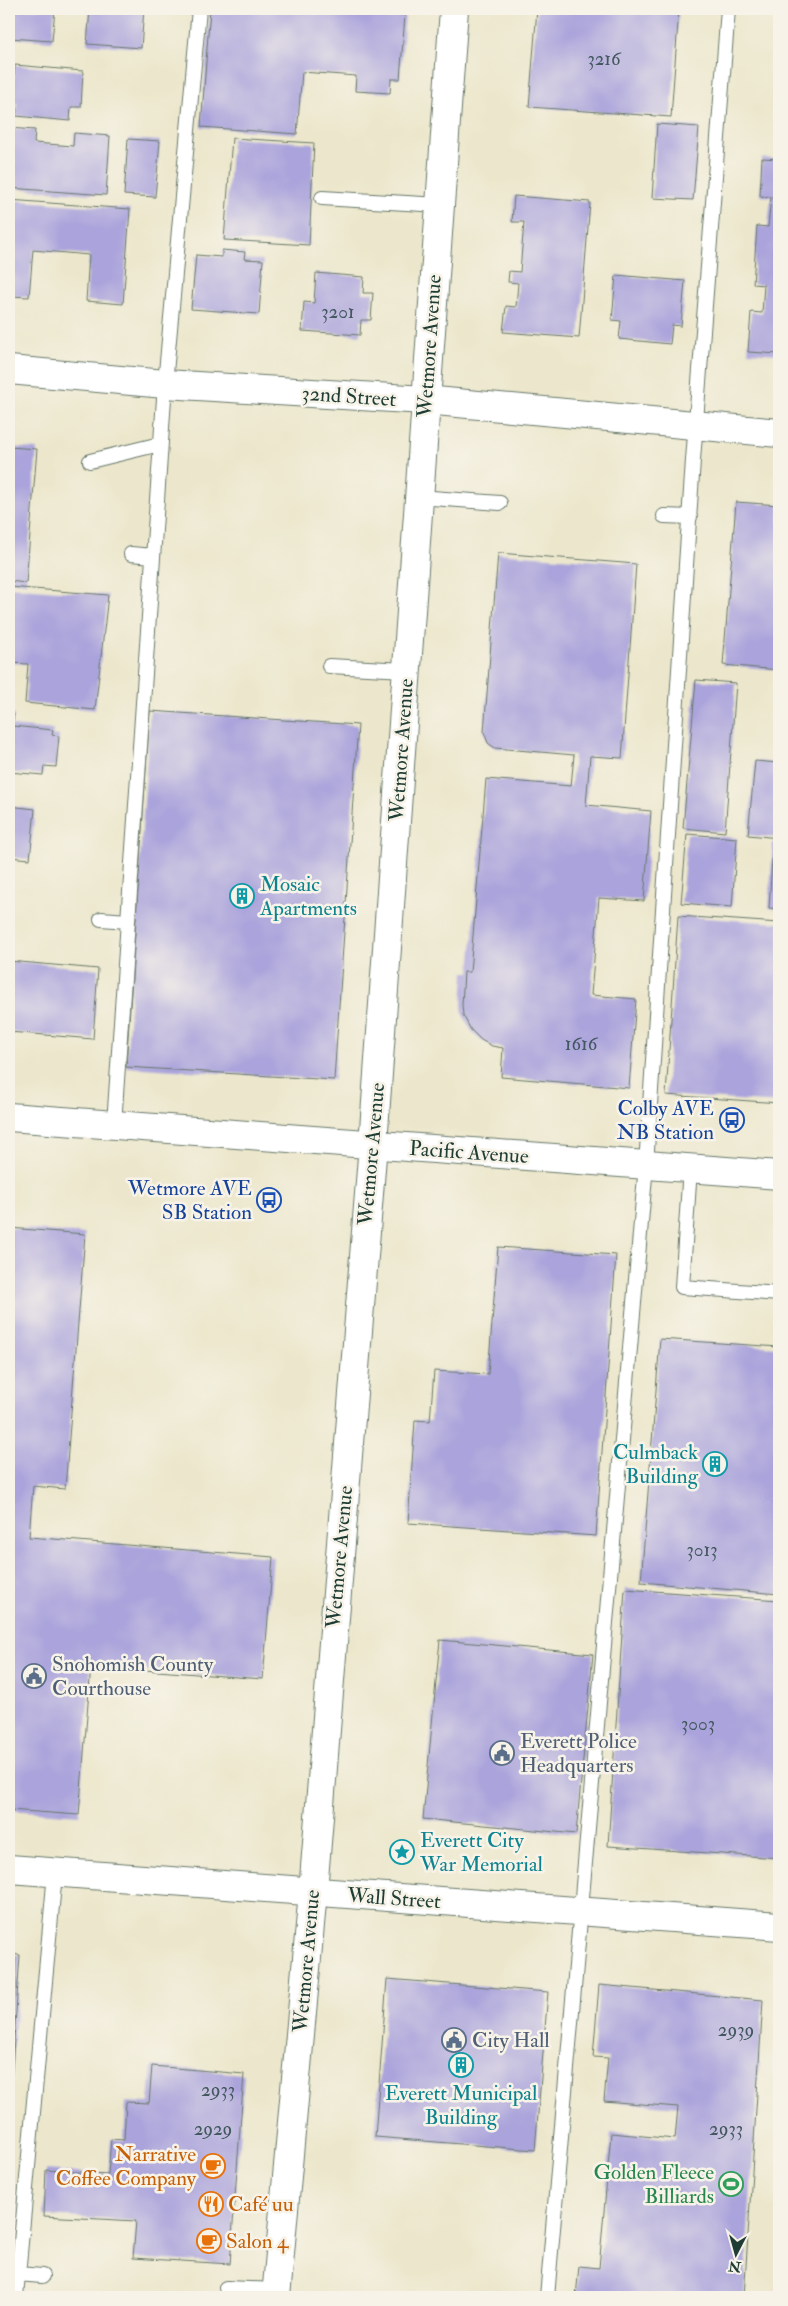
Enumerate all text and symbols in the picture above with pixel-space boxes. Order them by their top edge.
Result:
house number: 3216 [587,47,622,71]
street label: Wetmore Avenue [411,273,448,419]
house number: 3201 [321,300,355,324]
street label: 32nd Street [301,380,397,413]
street label: Wetmore Avenue [383,677,420,823]
place label: Mosaic Apartments [259,871,357,922]
building icon: Mosaic Apartments [229,883,255,909]
house number: 1616 [565,1032,599,1056]
street label: Wetmore Avenue [352,1081,391,1228]
place label: Colby AVE NB Station [617,1095,714,1146]
bus stop icon: Colby AVE NB Station [719,1107,745,1133]
street label: Pacific Avenue [408,1135,530,1170]
place label: Wetmore AVE SB Station [127,1175,252,1226]
bus stop icon: Wetmore AVE SB Station [256,1187,282,1213]
place label: Culmback Building [613,1439,699,1490]
building icon: Culmback Building [702,1451,728,1477]
street label: Wetmore Avenue [320,1484,359,1631]
house number: 3013 [687,1538,718,1562]
place label: Snohomish County Courthouse [52,1651,214,1702]
public building icon: Snohomish County Courthouse [21,1663,47,1689]
house number: 3003 [681,1712,715,1736]
place label: Everett Police Headquarters [520,1728,637,1779]
public building icon: Everett Police Headquarters [489,1740,515,1766]
place label: Everett City War Memorial [419,1827,544,1878]
place icon: Everett City War Memorial [389,1839,415,1865]
street label: Wall Street [345,1882,442,1915]
street label: Wetmore Avenue [287,1888,326,2035]
house number: 2939 [718,2018,754,2042]
public building icon: City Hall [441,2027,467,2053]
place label: City Hall [472,2027,550,2054]
building icon: Everett Municipal Building [448,2052,474,2078]
house number: 2933 [201,2078,235,2102]
place label: Everett Municipal Building [385,2080,538,2131]
house number: 2929 [194,2117,232,2141]
house number: 2933 [709,2117,743,2141]
place label: Narrative Coffee Company [56,2141,197,2192]
cafe icon: Narrative Coffee Company [200,2153,226,2179]
place label: Golden Fleece Billiards [593,2159,714,2210]
sports icon: Golden Fleece Billiards [718,2171,744,2197]
restaurant icon: Café uu [198,2191,224,2217]
place label: Café uu [228,2191,294,2218]
cafe icon: Salon 4 [196,2228,222,2254]
place label: Salon 4 [226,2228,290,2255]
north arrow [710,2228,760,2278]
text: N [727,2257,743,2276]

